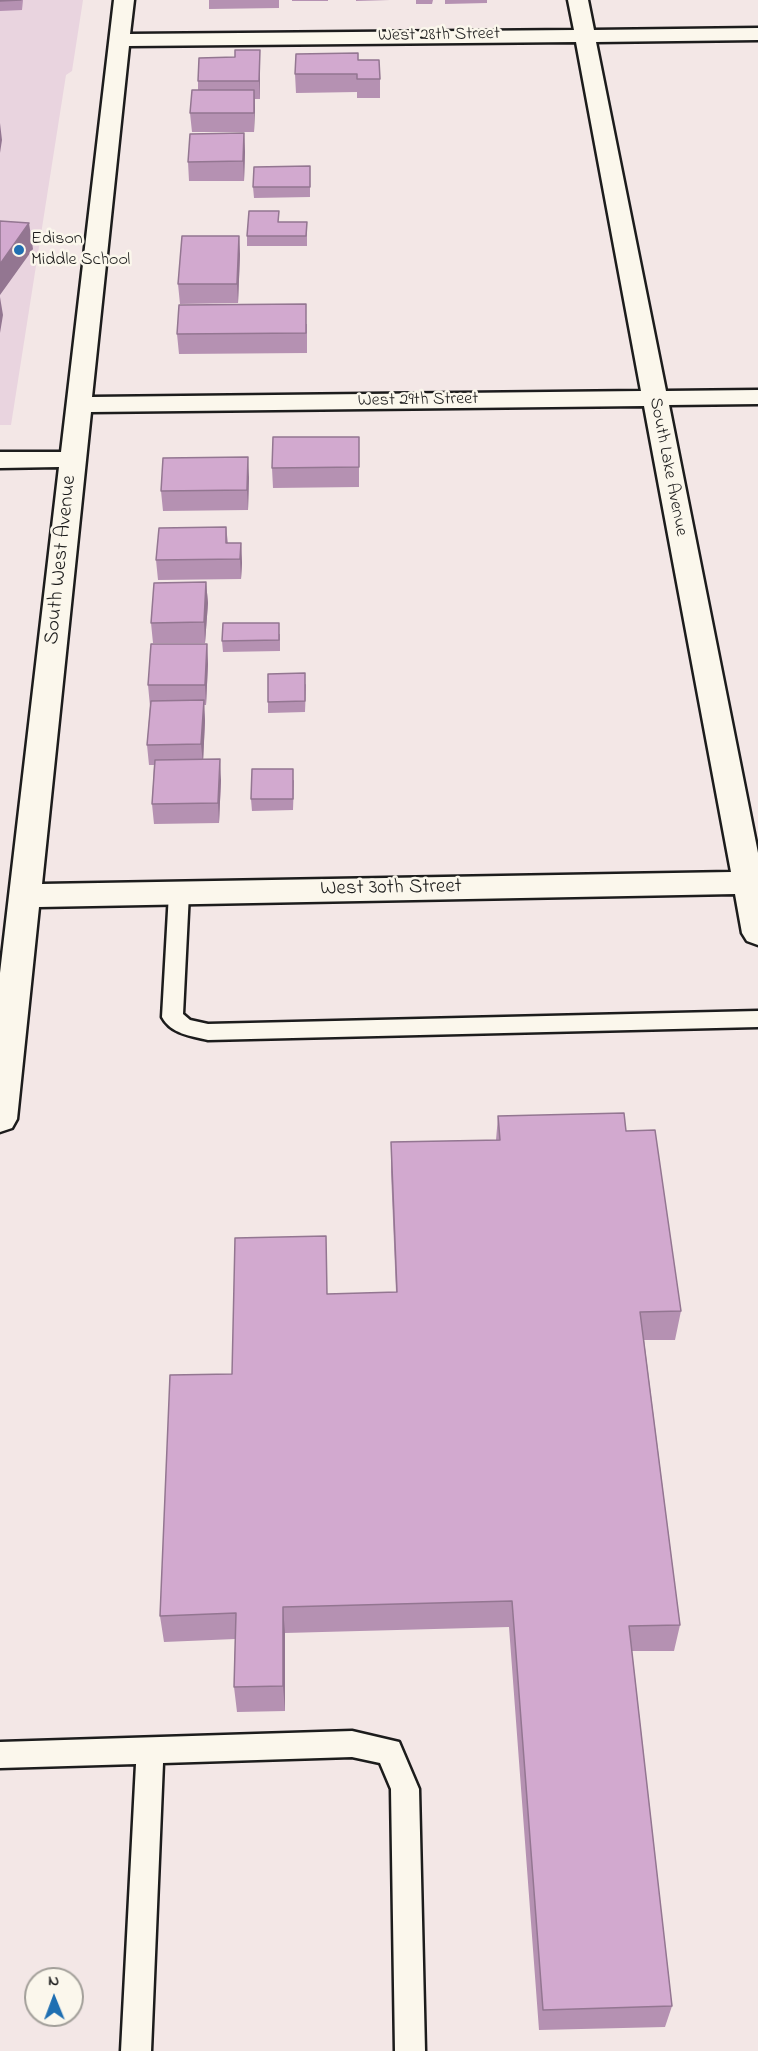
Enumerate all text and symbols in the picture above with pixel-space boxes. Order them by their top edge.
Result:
street label: West 28th Street [378,24,500,48]
place label: Edison Middle School [31,229,130,272]
marker: Edison Middle School [12,243,26,257]
street label: West 29th Street [358,389,478,413]
street label: South Lake Avenue [643,396,691,538]
street label: South West Avenue [41,474,83,646]
street label: West 30th Street [320,875,462,903]
north arrow [24,1967,84,2027]
text: N [48,1969,59,1993]

